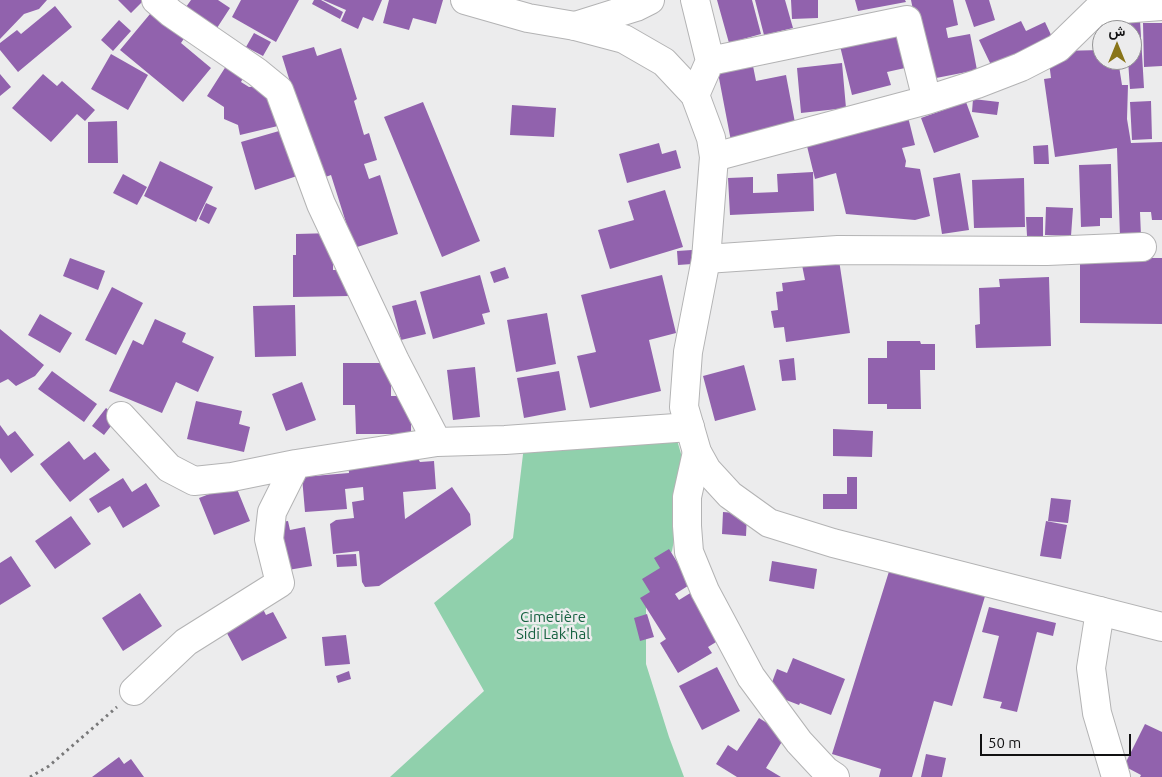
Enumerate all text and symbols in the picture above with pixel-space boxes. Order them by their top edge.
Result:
north arrow [1092,20,1142,70]
text: ش [1109,23,1125,39]
park label: Cimetière Sidi Lak'hal [516,608,590,643]
scale bar [982,724,1133,756]
text: 50 m [988,734,1021,751]

